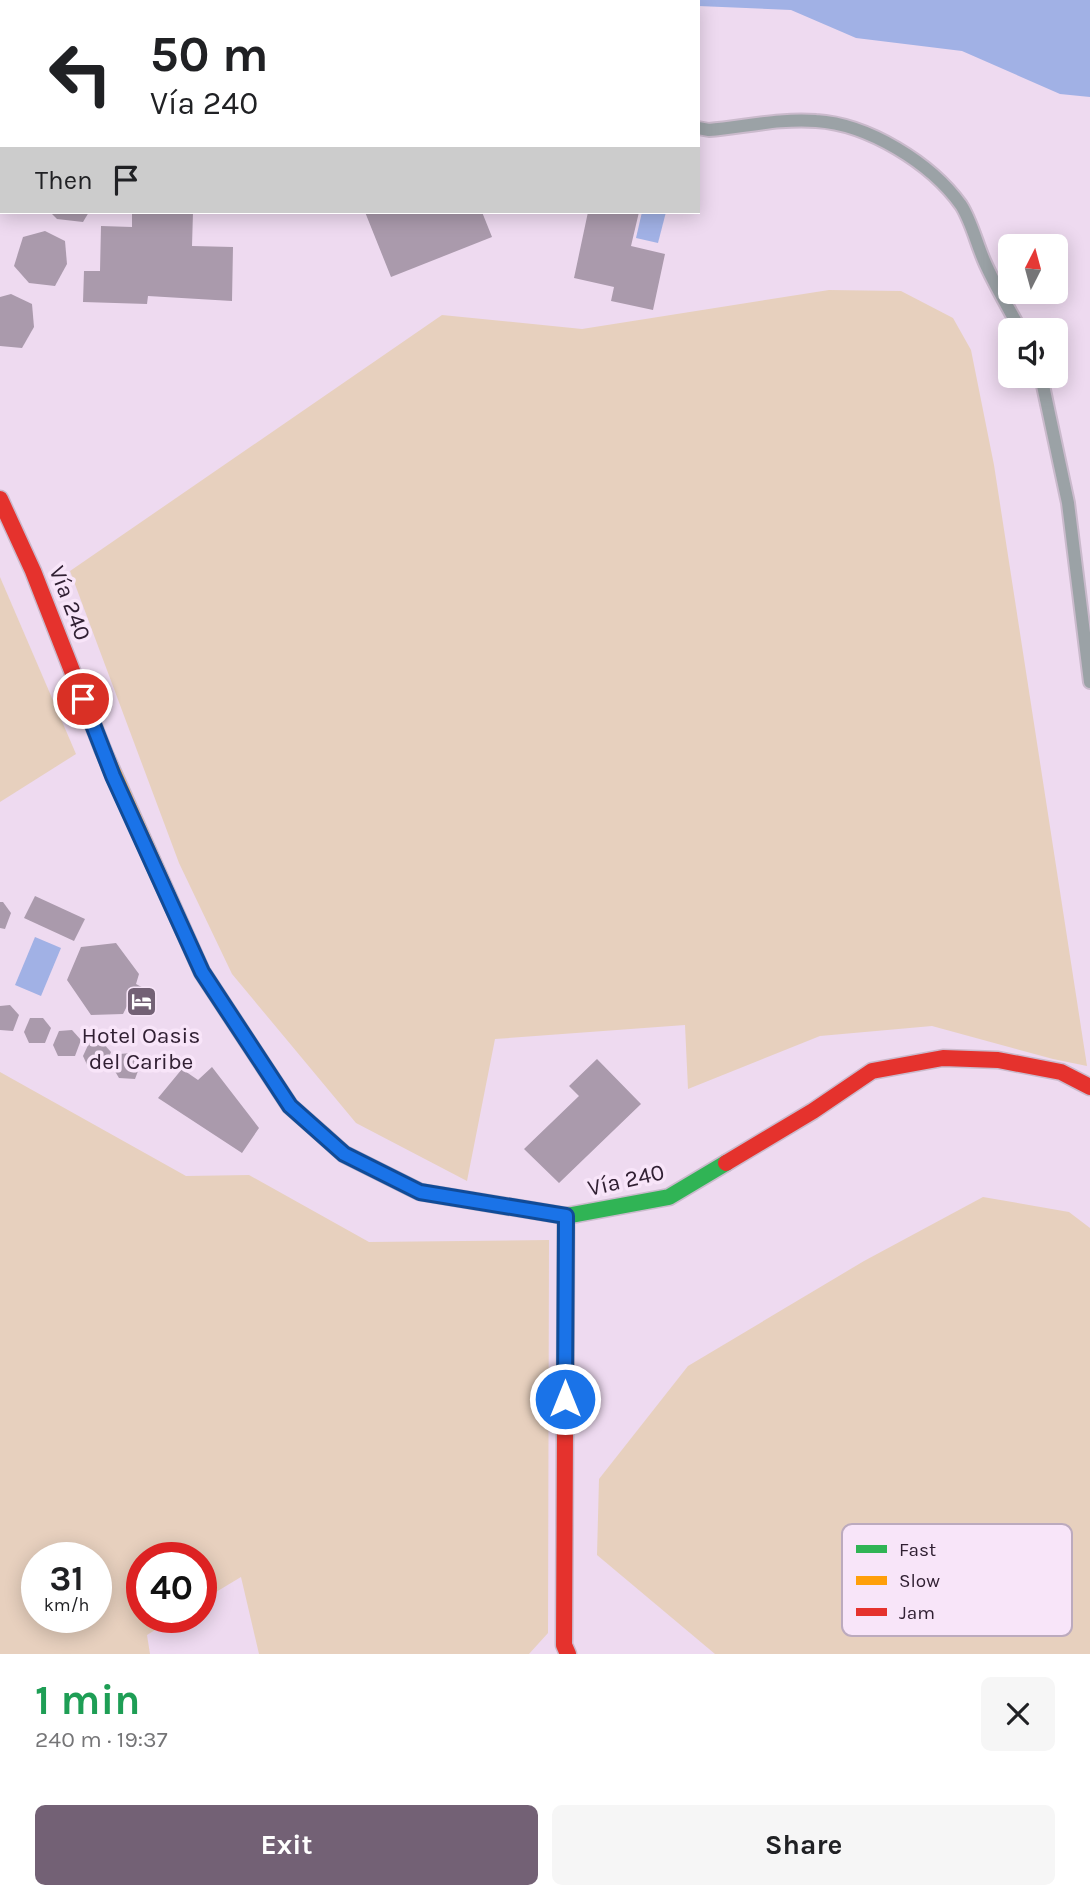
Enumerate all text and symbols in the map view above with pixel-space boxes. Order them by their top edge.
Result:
text: 50 m [150,26,268,83]
icon: left [35,28,126,119]
text: Vía 240 [150,85,258,122]
icon: arrive [107,161,145,199]
text: Then [35,165,93,196]
north arrow [998,234,1068,304]
map controls [998,234,1068,388]
button: sound [998,318,1068,388]
street label: Vía 240 [43,562,97,644]
pin [53,669,113,729]
icon: arrive [64,680,102,718]
hotel icon: Hotel Oasis del Caribe [124,984,158,1018]
place label: Hotel Oasis del Caribe [82,1022,200,1075]
street label: Vía 240 [585,1158,667,1202]
position arrow [528,1362,602,1436]
legend [842,1524,1072,1636]
text: Fast [899,1539,936,1561]
speed limit sign: 40 [126,1542,217,1633]
text: 31 [49,1558,84,1599]
text: Slow [899,1570,940,1592]
text: km/h [44,1594,89,1616]
text: Jam [899,1602,935,1624]
text: 1 min [35,1675,140,1725]
button: close [981,1677,1055,1751]
text: 240 m · 19:37 [35,1726,167,1753]
button: Exit [35,1805,538,1885]
button: Share [552,1805,1055,1885]

